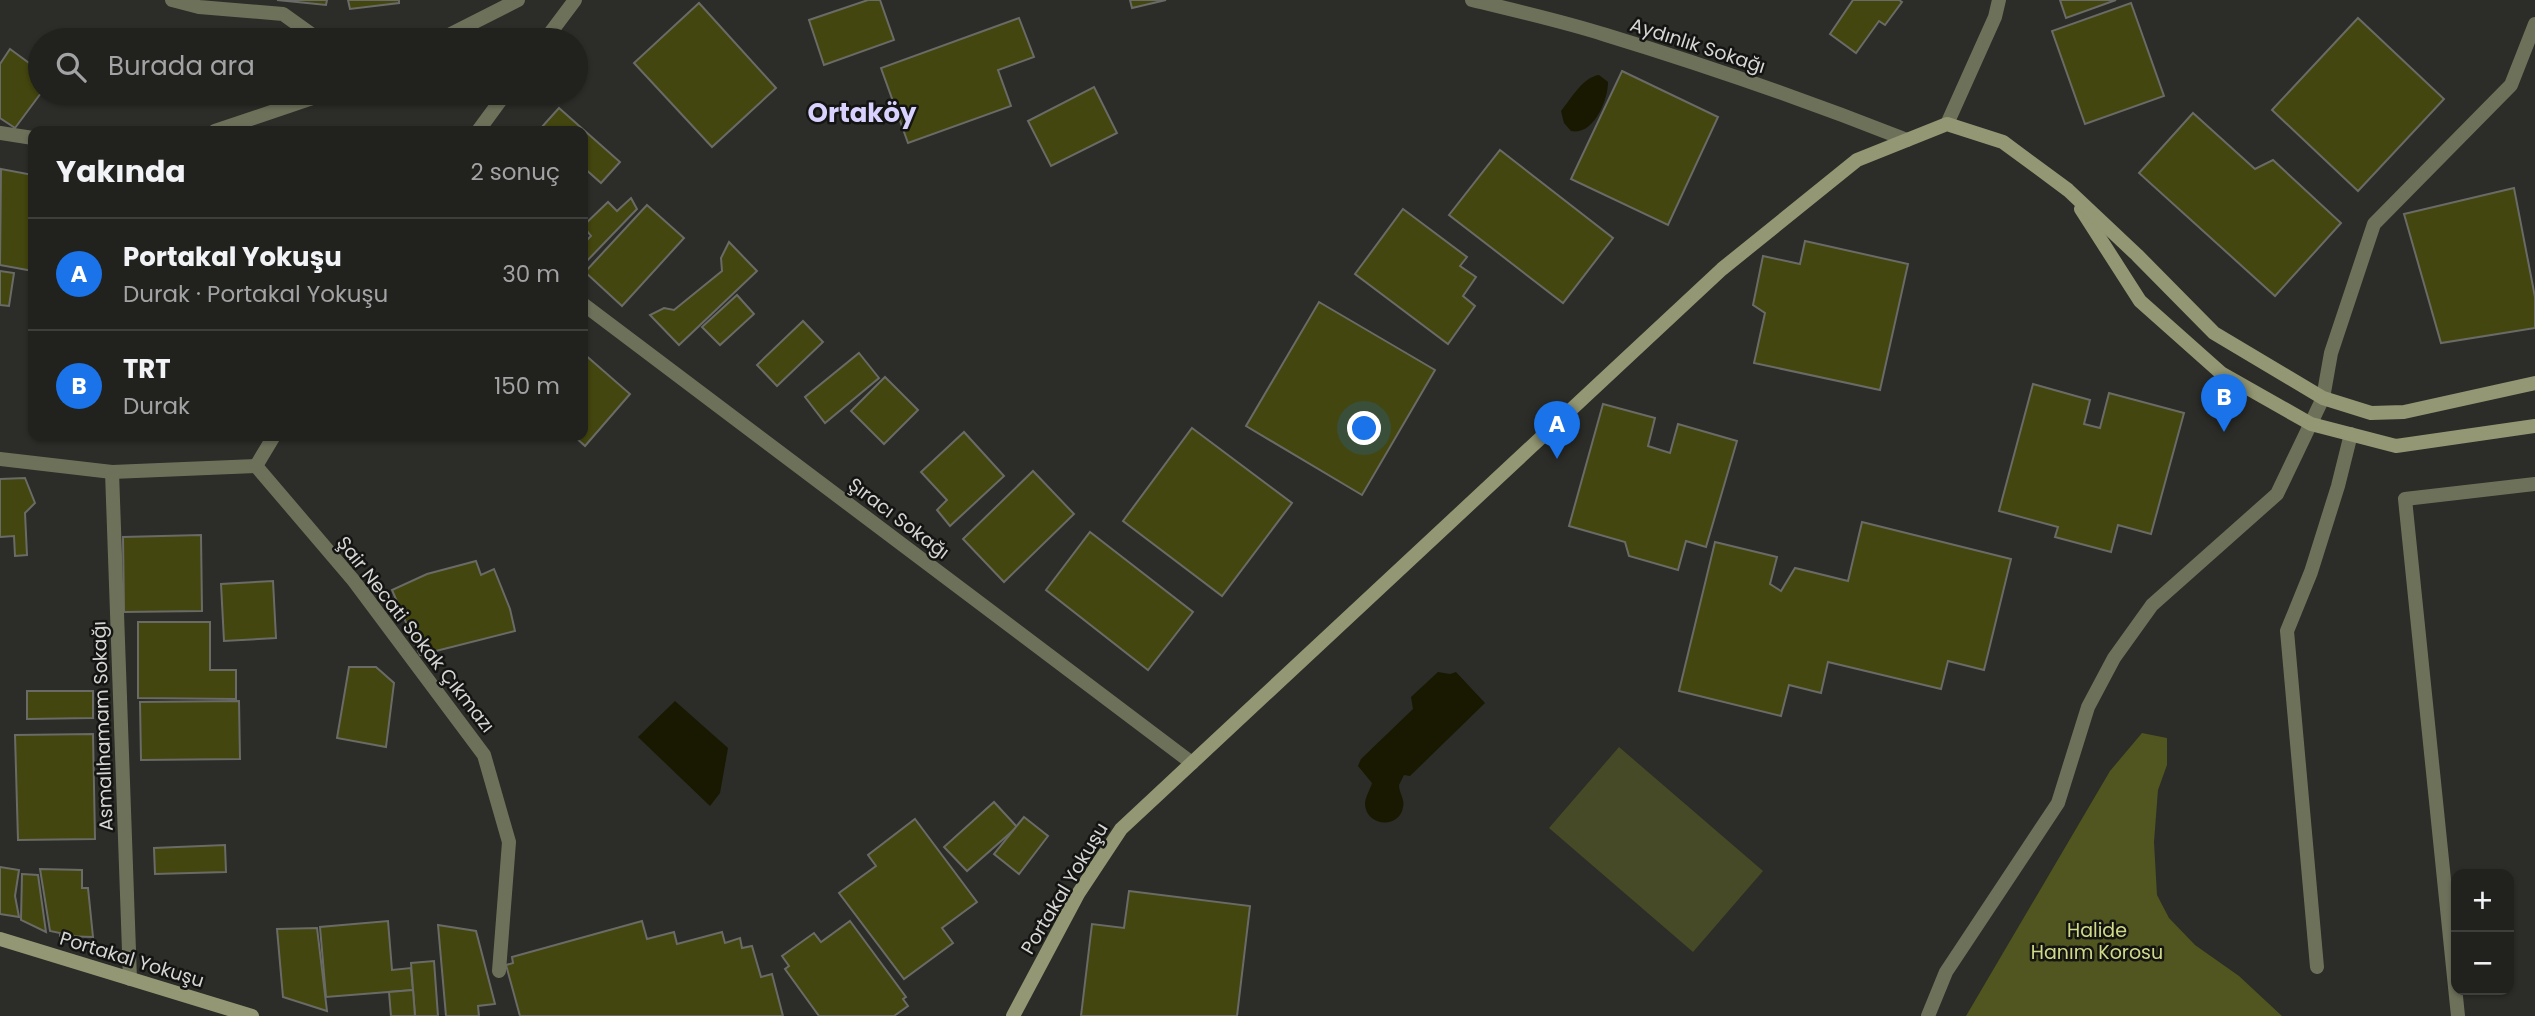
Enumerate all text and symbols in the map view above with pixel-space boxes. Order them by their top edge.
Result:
street label: Aydınlık Sokağı [1627,11,1769,80]
search box [28,28,588,105]
icon: search [52,48,90,86]
text: Burada ara [108,48,255,84]
district label: Ortaköy [808,95,917,131]
text: Yakında [56,150,186,193]
text: 2 sonuç [471,156,560,188]
text: Portakal Yokuşu [123,239,342,275]
text: A [71,258,87,290]
text: 30 m [502,258,560,290]
text: Durak · Portakal Yokuşu [123,278,388,310]
text: TRT [123,351,171,387]
text: B [71,370,87,402]
text: 150 m [494,370,560,402]
pin: B [2201,374,2247,432]
text: Durak [123,390,190,422]
pin: A [1534,401,1580,459]
your location [1347,411,1381,445]
street label: Şıracı Sokağı [842,471,955,565]
street label: Şair Necati Sokak Çıkmazı [330,530,501,738]
street label: Asmalıhamam Sokağı [85,621,120,831]
street label: Portakal Yokuşu [1014,817,1115,959]
map controls [2451,869,2514,995]
button: + [2451,869,2514,932]
park label: Halide Hanım Korosu [2031,917,2163,966]
street label: Portakal Yokuşu [56,925,207,994]
button: − [2451,932,2514,995]

